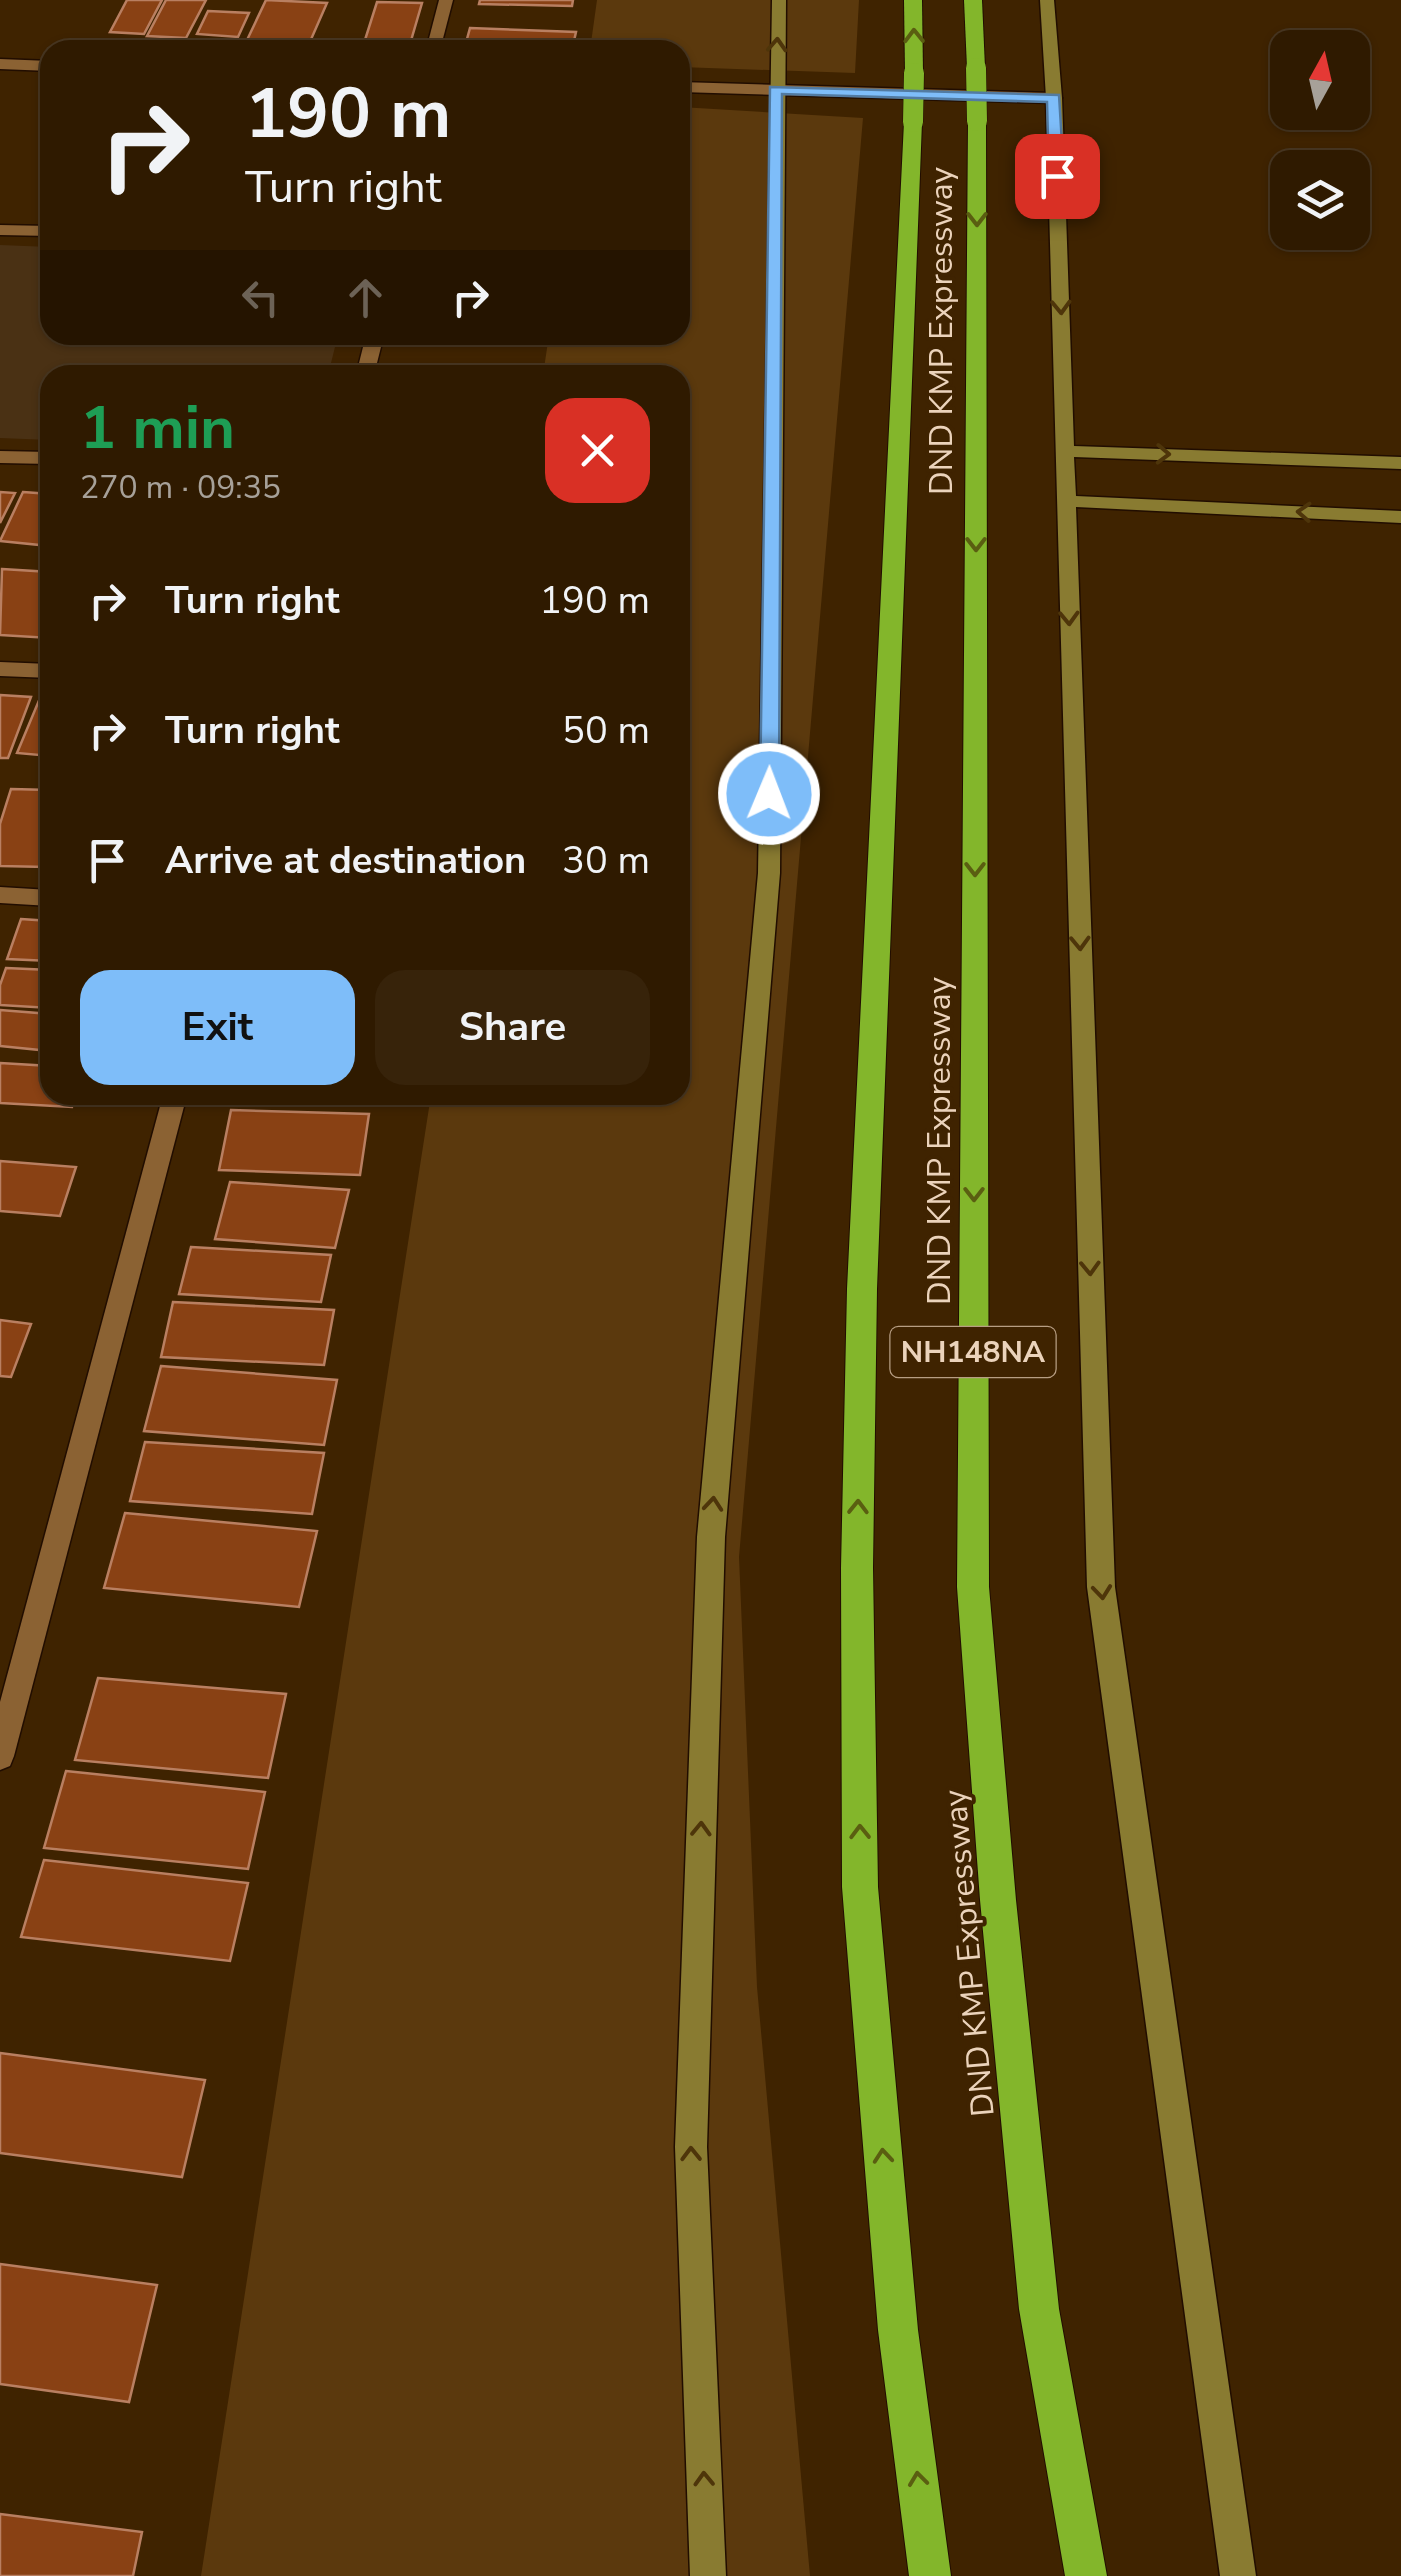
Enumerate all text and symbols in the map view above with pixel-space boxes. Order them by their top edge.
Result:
one-way arrow [903,28,924,44]
north arrow [1270,30,1370,130]
map controls [1270,30,1370,250]
one-way arrow [766,37,787,53]
text: 190 m [245,66,451,162]
icon: right [80,80,210,210]
pin [1015,134,1100,219]
icon: arrive [1030,149,1085,204]
button: layers [1270,150,1370,250]
text: Turn right [245,157,442,218]
street label: DND KMP Expressway [920,166,963,495]
one-way arrow [966,211,987,227]
icon: left [233,270,288,325]
icon: ahead [338,270,393,325]
icon: right [443,270,498,325]
one-way arrow [1050,300,1071,316]
text: 1 min [80,387,235,469]
button: close [545,398,650,503]
one-way arrow [1155,444,1171,465]
text: 270 m · 09:35 [80,466,281,509]
one-way arrow [1295,502,1311,523]
one-way arrow [965,536,987,552]
icon: right [80,573,135,628]
text: Turn right [165,575,340,626]
text: 190 m [539,575,650,626]
one-way arrow [1058,611,1079,627]
icon: right [80,703,135,758]
text: Turn right [165,705,340,756]
text: 50 m [562,705,650,756]
position arrow [717,742,821,846]
icon: arrive [80,833,135,888]
text: Arrive at destination [165,835,526,886]
text: 30 m [562,835,650,886]
one-way arrow [964,862,986,877]
one-way arrow [1069,935,1090,951]
button: Exit [80,970,355,1085]
button: Share [375,970,650,1085]
street label: DND KMP Expressway [918,976,961,1305]
one-way arrow [963,1186,985,1202]
one-way arrow [1080,1260,1101,1276]
road number: NH148NA [890,1327,1056,1377]
one-way arrow [702,1496,724,1512]
one-way arrow [847,1499,869,1514]
one-way arrow [1091,1585,1113,1601]
street label: DND KMP Expressway [933,1787,1005,2118]
one-way arrow [691,1821,712,1836]
one-way arrow [849,1824,870,1840]
one-way arrow [681,2145,702,2161]
one-way arrow [873,2148,895,2164]
one-way arrow [694,2470,715,2486]
one-way arrow [908,2471,929,2488]

